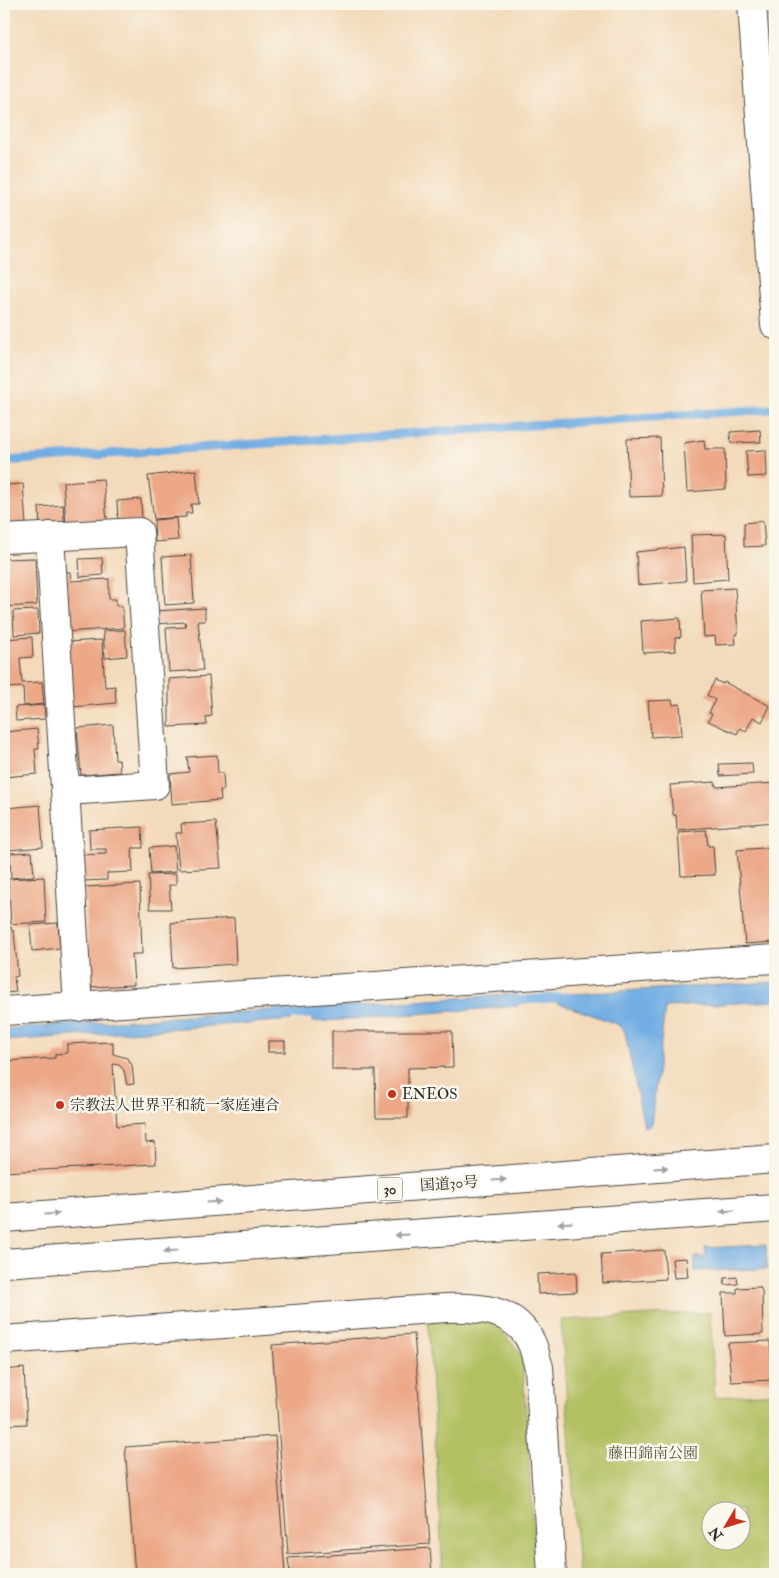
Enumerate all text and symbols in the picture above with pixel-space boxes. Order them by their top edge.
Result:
place label: ENEOS [402,1085,458,1104]
marker: ENEOS [386,1088,398,1100]
place label: 宗教法人世界平和統一家庭連合 [70,1096,280,1115]
marker: 宗教法人世界平和統一家庭連合 [54,1099,66,1111]
one-way arrow [653,1164,669,1172]
street label: 国道30号 [419,1172,479,1196]
one-way arrow [491,1176,507,1184]
road number: 30 [378,1178,402,1200]
one-way arrow [207,1198,223,1206]
one-way arrow [718,1208,734,1216]
one-way arrow [45,1210,61,1218]
one-way arrow [556,1219,572,1227]
one-way arrow [394,1231,410,1239]
one-way arrow [162,1248,178,1256]
park label: 藤田錦南公園 [608,1444,698,1463]
north arrow [702,1500,752,1550]
text: N [705,1523,727,1545]

